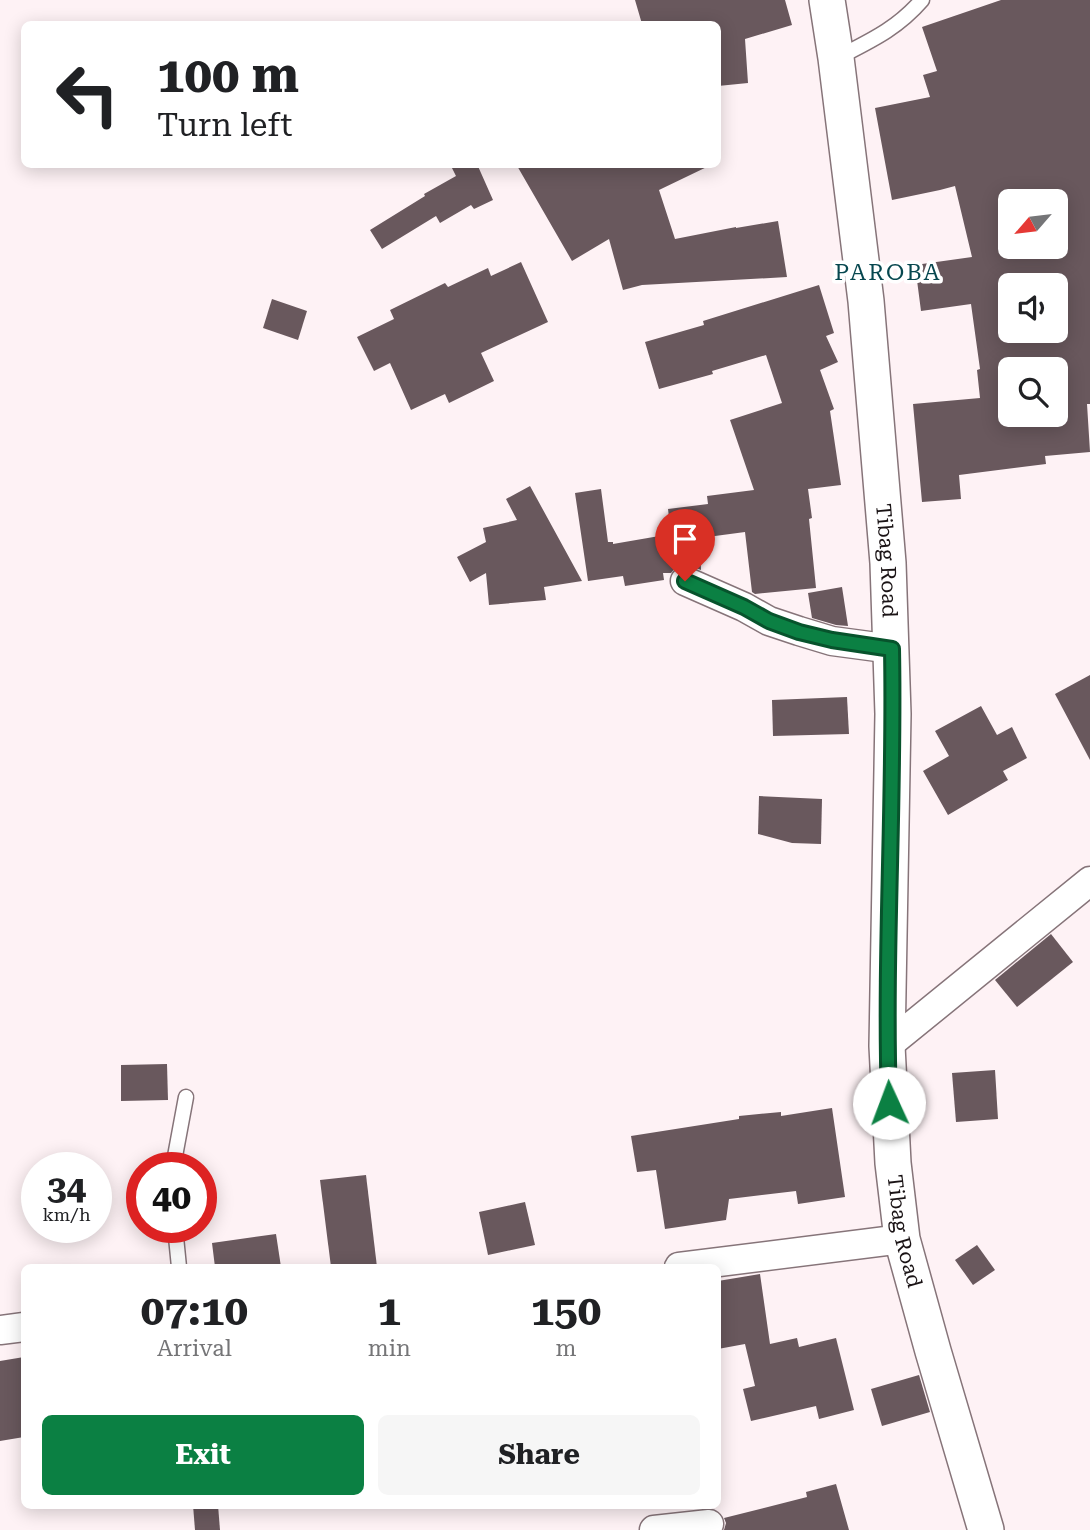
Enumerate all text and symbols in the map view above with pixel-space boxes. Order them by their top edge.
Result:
text: 100 m [157,47,299,104]
icon: left [42,49,133,140]
text: Turn left [157,106,292,144]
north arrow [998,189,1068,259]
map controls [998,189,1068,427]
district label: PAROBA [834,259,942,286]
button: sound [998,273,1068,343]
button: search [998,357,1068,427]
street label: Tibag Road [871,503,902,619]
pin [655,509,715,581]
icon: arrive [666,520,704,558]
position arrow [852,1066,926,1140]
speed limit sign: 40 [126,1152,217,1243]
text: 34 [47,1168,86,1209]
street label: Tibag Road [883,1174,927,1291]
text: km/h [42,1204,91,1225]
text: 07:10 [141,1286,248,1335]
text: 1 [378,1286,401,1335]
text: 150 [531,1286,601,1335]
text: Arrival [157,1335,232,1362]
text: min [368,1335,411,1362]
text: m [555,1335,576,1362]
button: Exit [42,1415,364,1495]
button: Share [378,1415,700,1495]

